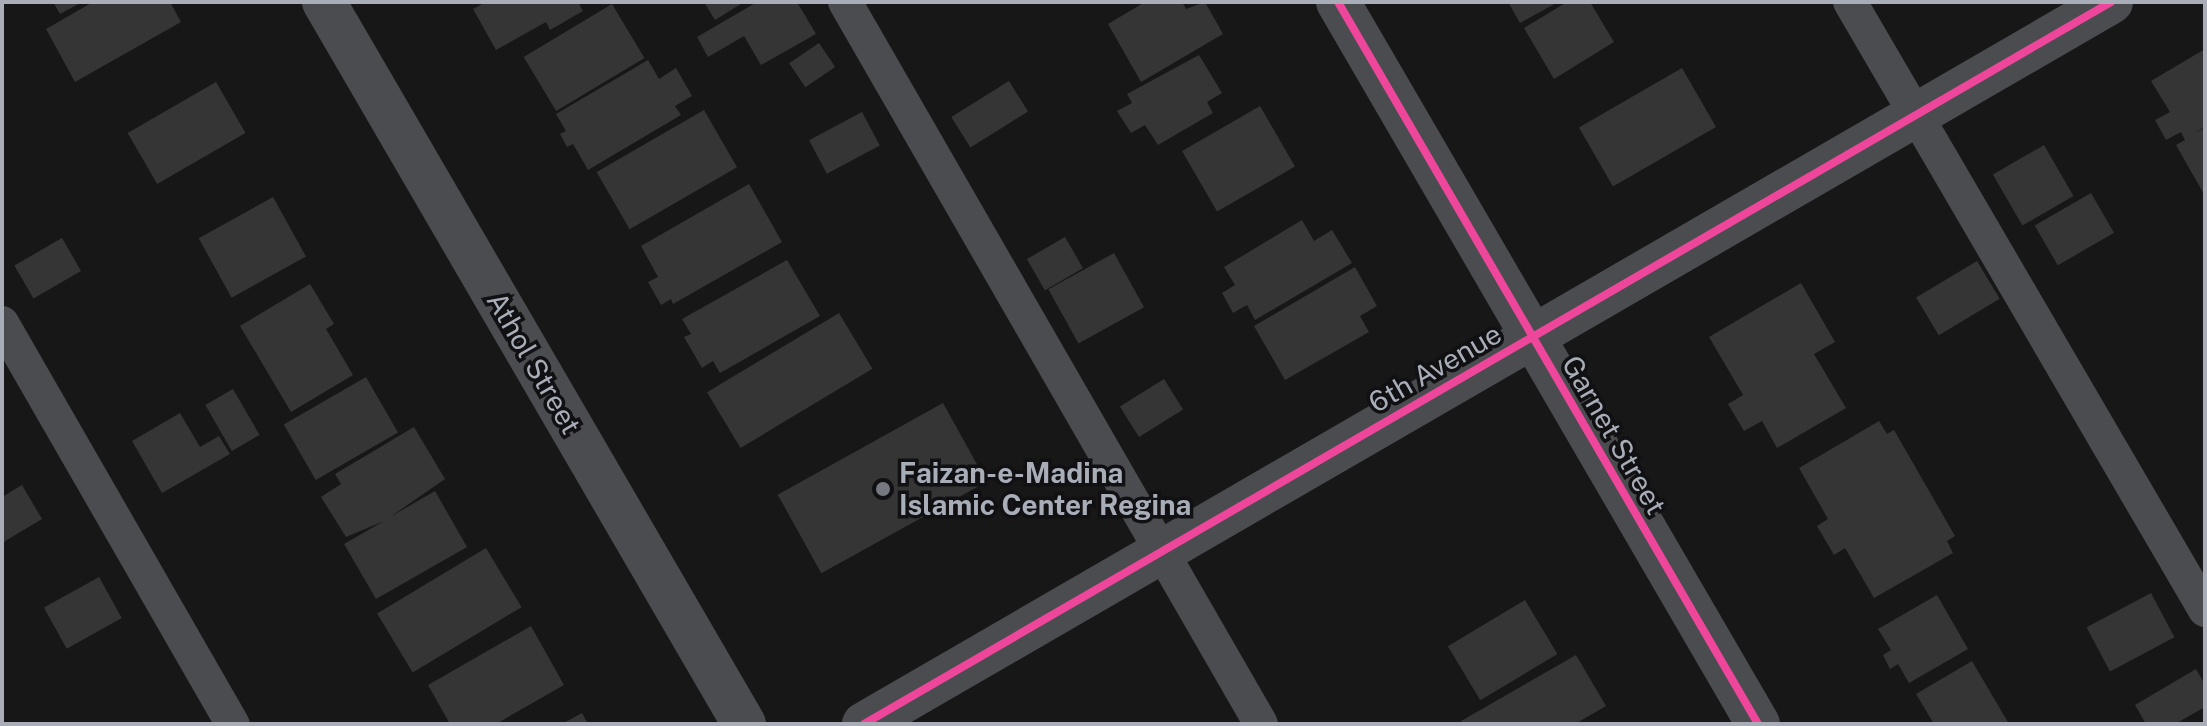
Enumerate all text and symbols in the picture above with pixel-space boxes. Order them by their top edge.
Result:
street label: Athol Street [480,286,588,440]
street label: 6th Avenue [1363,317,1507,419]
street label: Garnet Street [1555,350,1673,520]
place label: Faizan-e-Madina Islamic Center Regina [899,456,1192,522]
marker: Faizan-e-Madina Islamic Center Regina [874,480,892,498]

